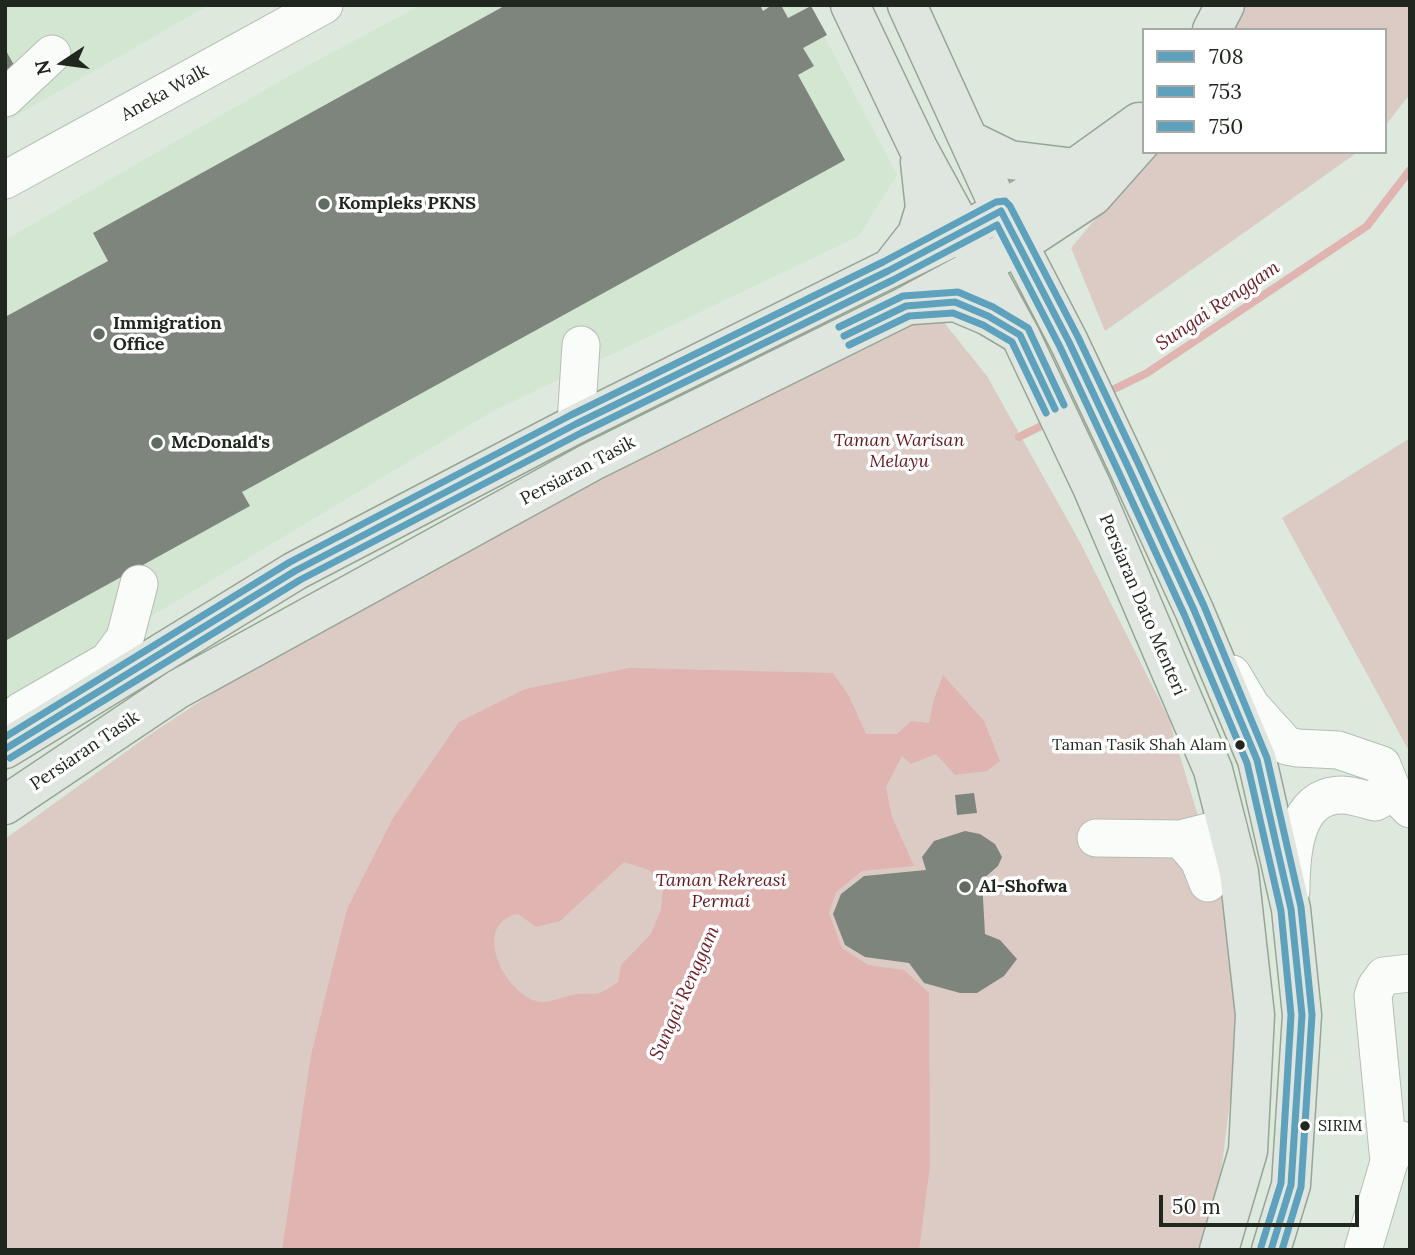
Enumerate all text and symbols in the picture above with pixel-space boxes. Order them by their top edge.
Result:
north arrow [28,28,98,98]
legend [1142,28,1387,154]
text: 708 [1209,43,1244,70]
text: N [29,58,56,78]
street label: Aneka Walk [117,60,213,126]
text: 753 [1209,78,1242,105]
text: 750 [1209,113,1243,140]
place label: Kompleks PKNS [338,193,476,215]
marker: Kompleks PKNS [316,196,332,212]
water label: Sungai Renggam [1152,256,1284,356]
place label: Immigration Office [113,313,222,356]
marker: Immigration Office [91,326,107,342]
park label: Taman Warisan Melayu [834,430,964,472]
place label: McDonald's [171,432,270,454]
street label: Persiaran Tasik [517,432,639,510]
marker: McDonald's [149,435,165,451]
street label: Persiaran Dato Menteri [1094,511,1190,699]
street label: Persiaran Tasik [26,707,144,795]
place label: Taman Tasik Shah Alam [1052,735,1227,755]
marker: Taman Tasik Shah Alam [1233,738,1247,752]
park label: Taman Rekreasi Permai [656,870,786,912]
place label: Al-Shofwa [979,876,1067,898]
marker: Al-Shofwa [957,879,973,895]
water label: Sungai Renggam [645,922,725,1064]
place label: SIRIM [1318,1116,1363,1136]
marker: SIRIM [1298,1119,1312,1133]
scale bar [1163,1182,1362,1226]
text: 50 m [1172,1193,1221,1220]

